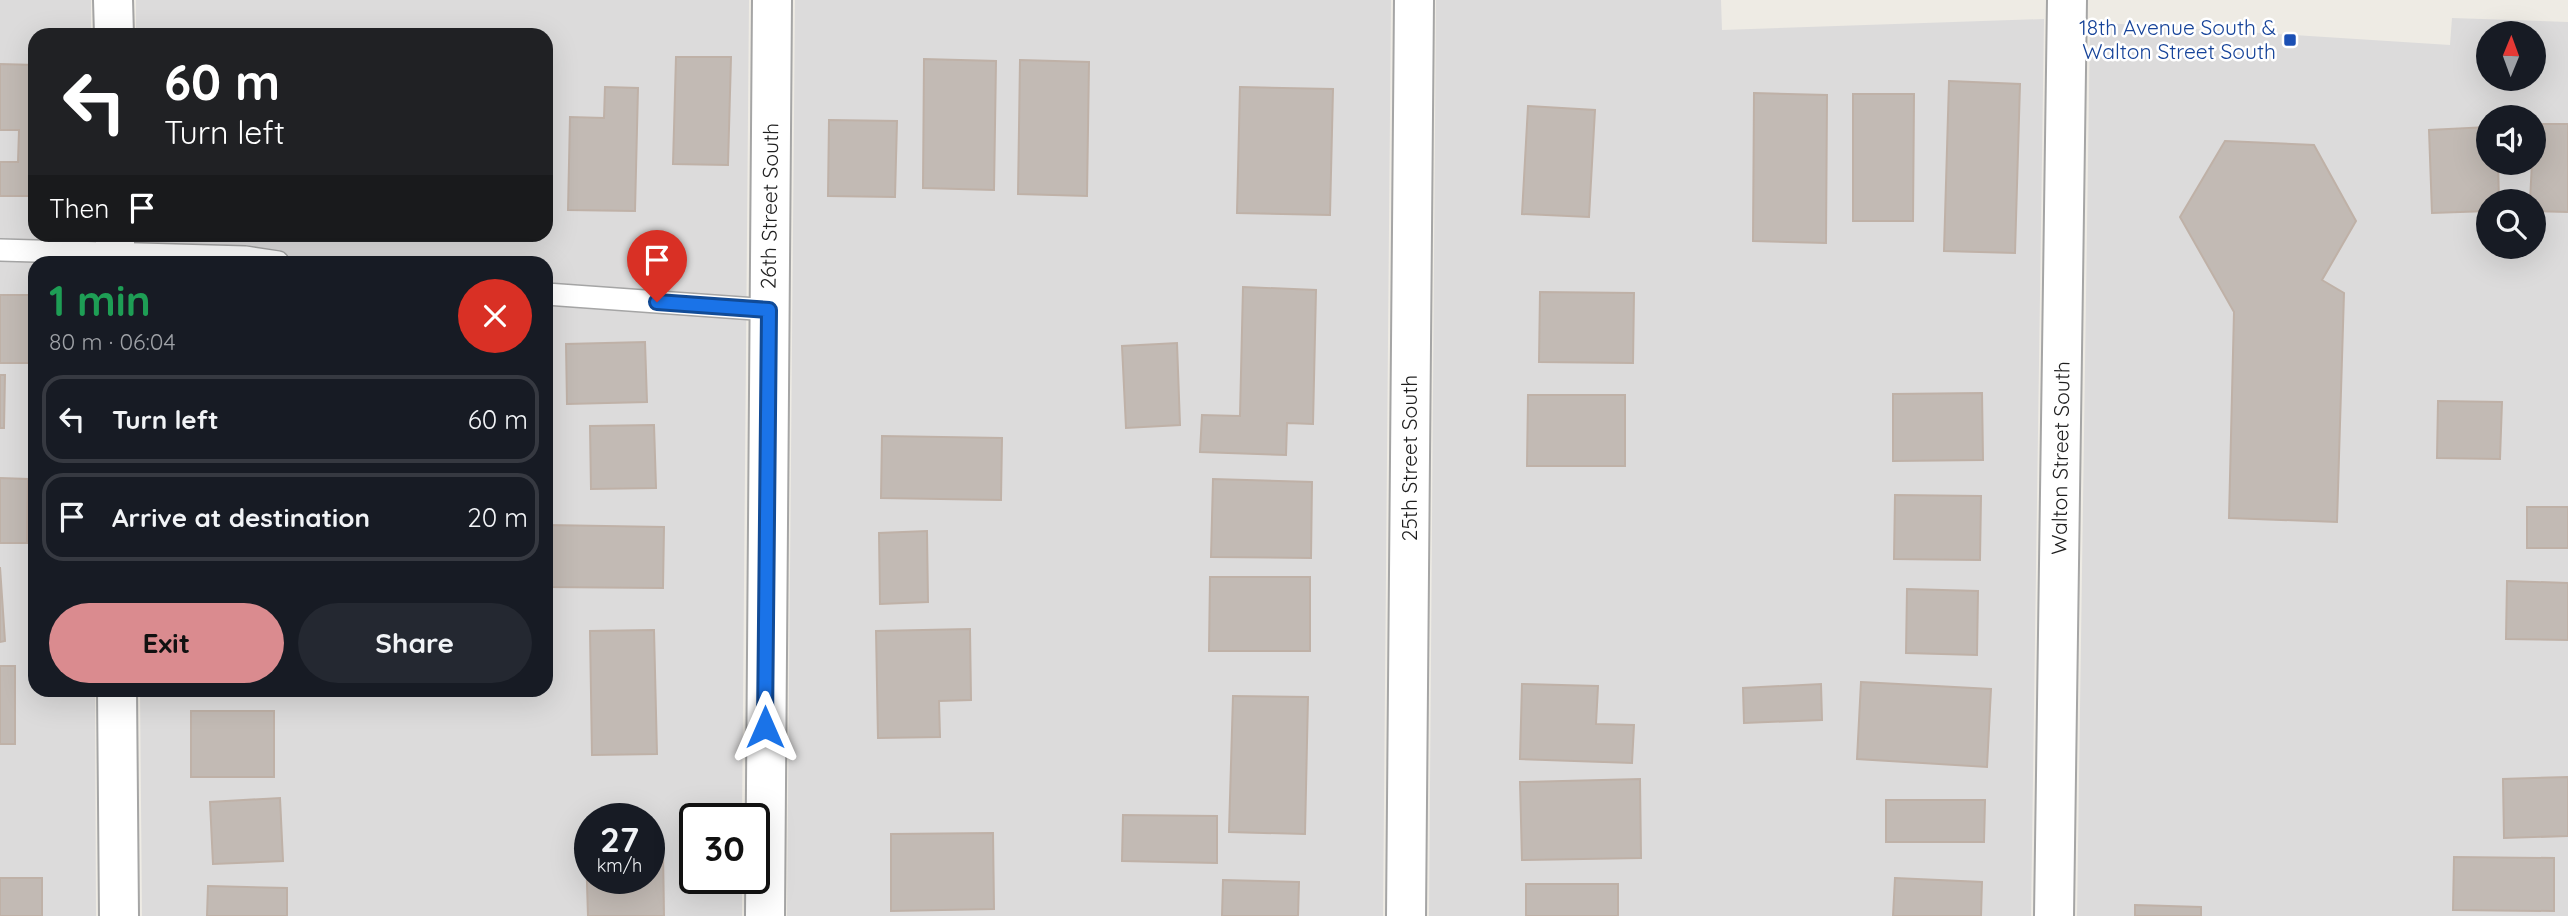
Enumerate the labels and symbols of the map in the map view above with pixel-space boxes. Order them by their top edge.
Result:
place label: 18th Avenue South & Walton Street South [2079,14,2276,64]
north arrow [2476,21,2546,91]
marker: 18th Avenue South & Walton Street South [2282,32,2298,48]
street label: 26th Street South [755,123,783,289]
pin [627,230,687,302]
street label: Walton Street South [2045,361,2075,555]
street label: 25th Street South [1396,375,1422,541]
position arrow [728,690,802,764]
speed limit sign: 30 [679,803,770,894]

